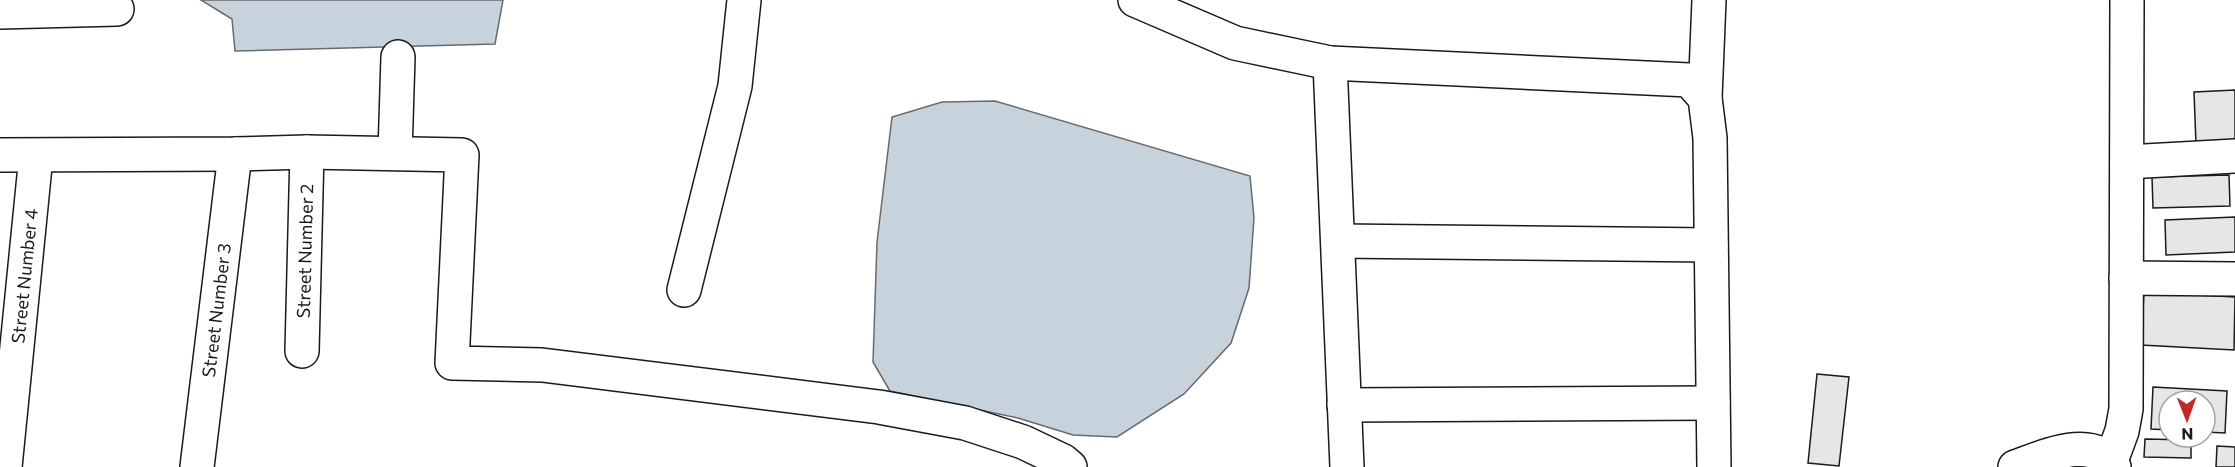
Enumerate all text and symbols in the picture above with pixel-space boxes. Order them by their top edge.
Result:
street label: Street Number 2 [292,183,317,319]
street label: Street Number 4 [6,207,42,344]
street label: Street Number 3 [197,242,235,378]
north arrow [2157,389,2217,449]
text: N [2181,425,2193,444]

